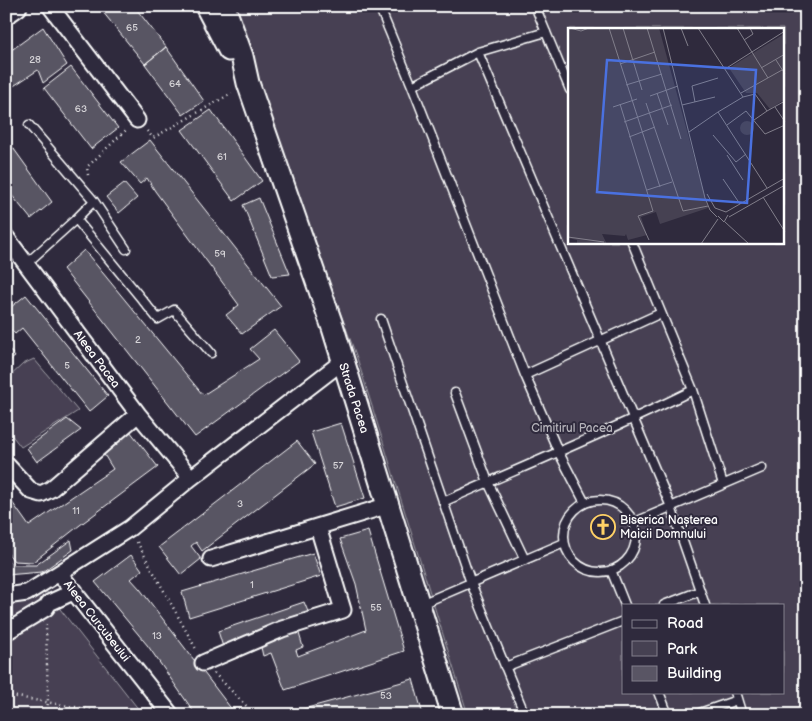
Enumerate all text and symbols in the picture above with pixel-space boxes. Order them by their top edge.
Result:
house number: 65 [126,22,138,34]
inset map [568,28,784,244]
house number: 28 [29,54,41,66]
house number: 64 [169,78,181,90]
house number: 63 [75,103,87,115]
house number: 61 [217,151,227,163]
house number: 59 [214,248,226,260]
street label: Aleea Pacea [70,327,123,391]
house number: 2 [135,334,141,346]
house number: 5 [64,360,70,372]
street label: Strada Pacea [335,361,372,435]
park label: Cimitirul Pacea [531,421,613,436]
house number: 57 [333,460,343,472]
house number: 3 [237,498,243,510]
house number: 11 [72,505,80,517]
place label: Biserica Nașterea Maicii Domnului [620,513,718,542]
church icon: Biserica Nașterea Maicii Domnului [590,514,616,540]
street label: Aleea Curcubeului [60,578,133,665]
house number: 1 [250,579,254,591]
house number: 55 [370,602,382,614]
legend [622,604,784,694]
text: Road [667,614,703,633]
house number: 13 [152,630,162,642]
text: Park [667,640,698,659]
text: Building [667,664,722,683]
house number: 53 [380,690,392,702]

